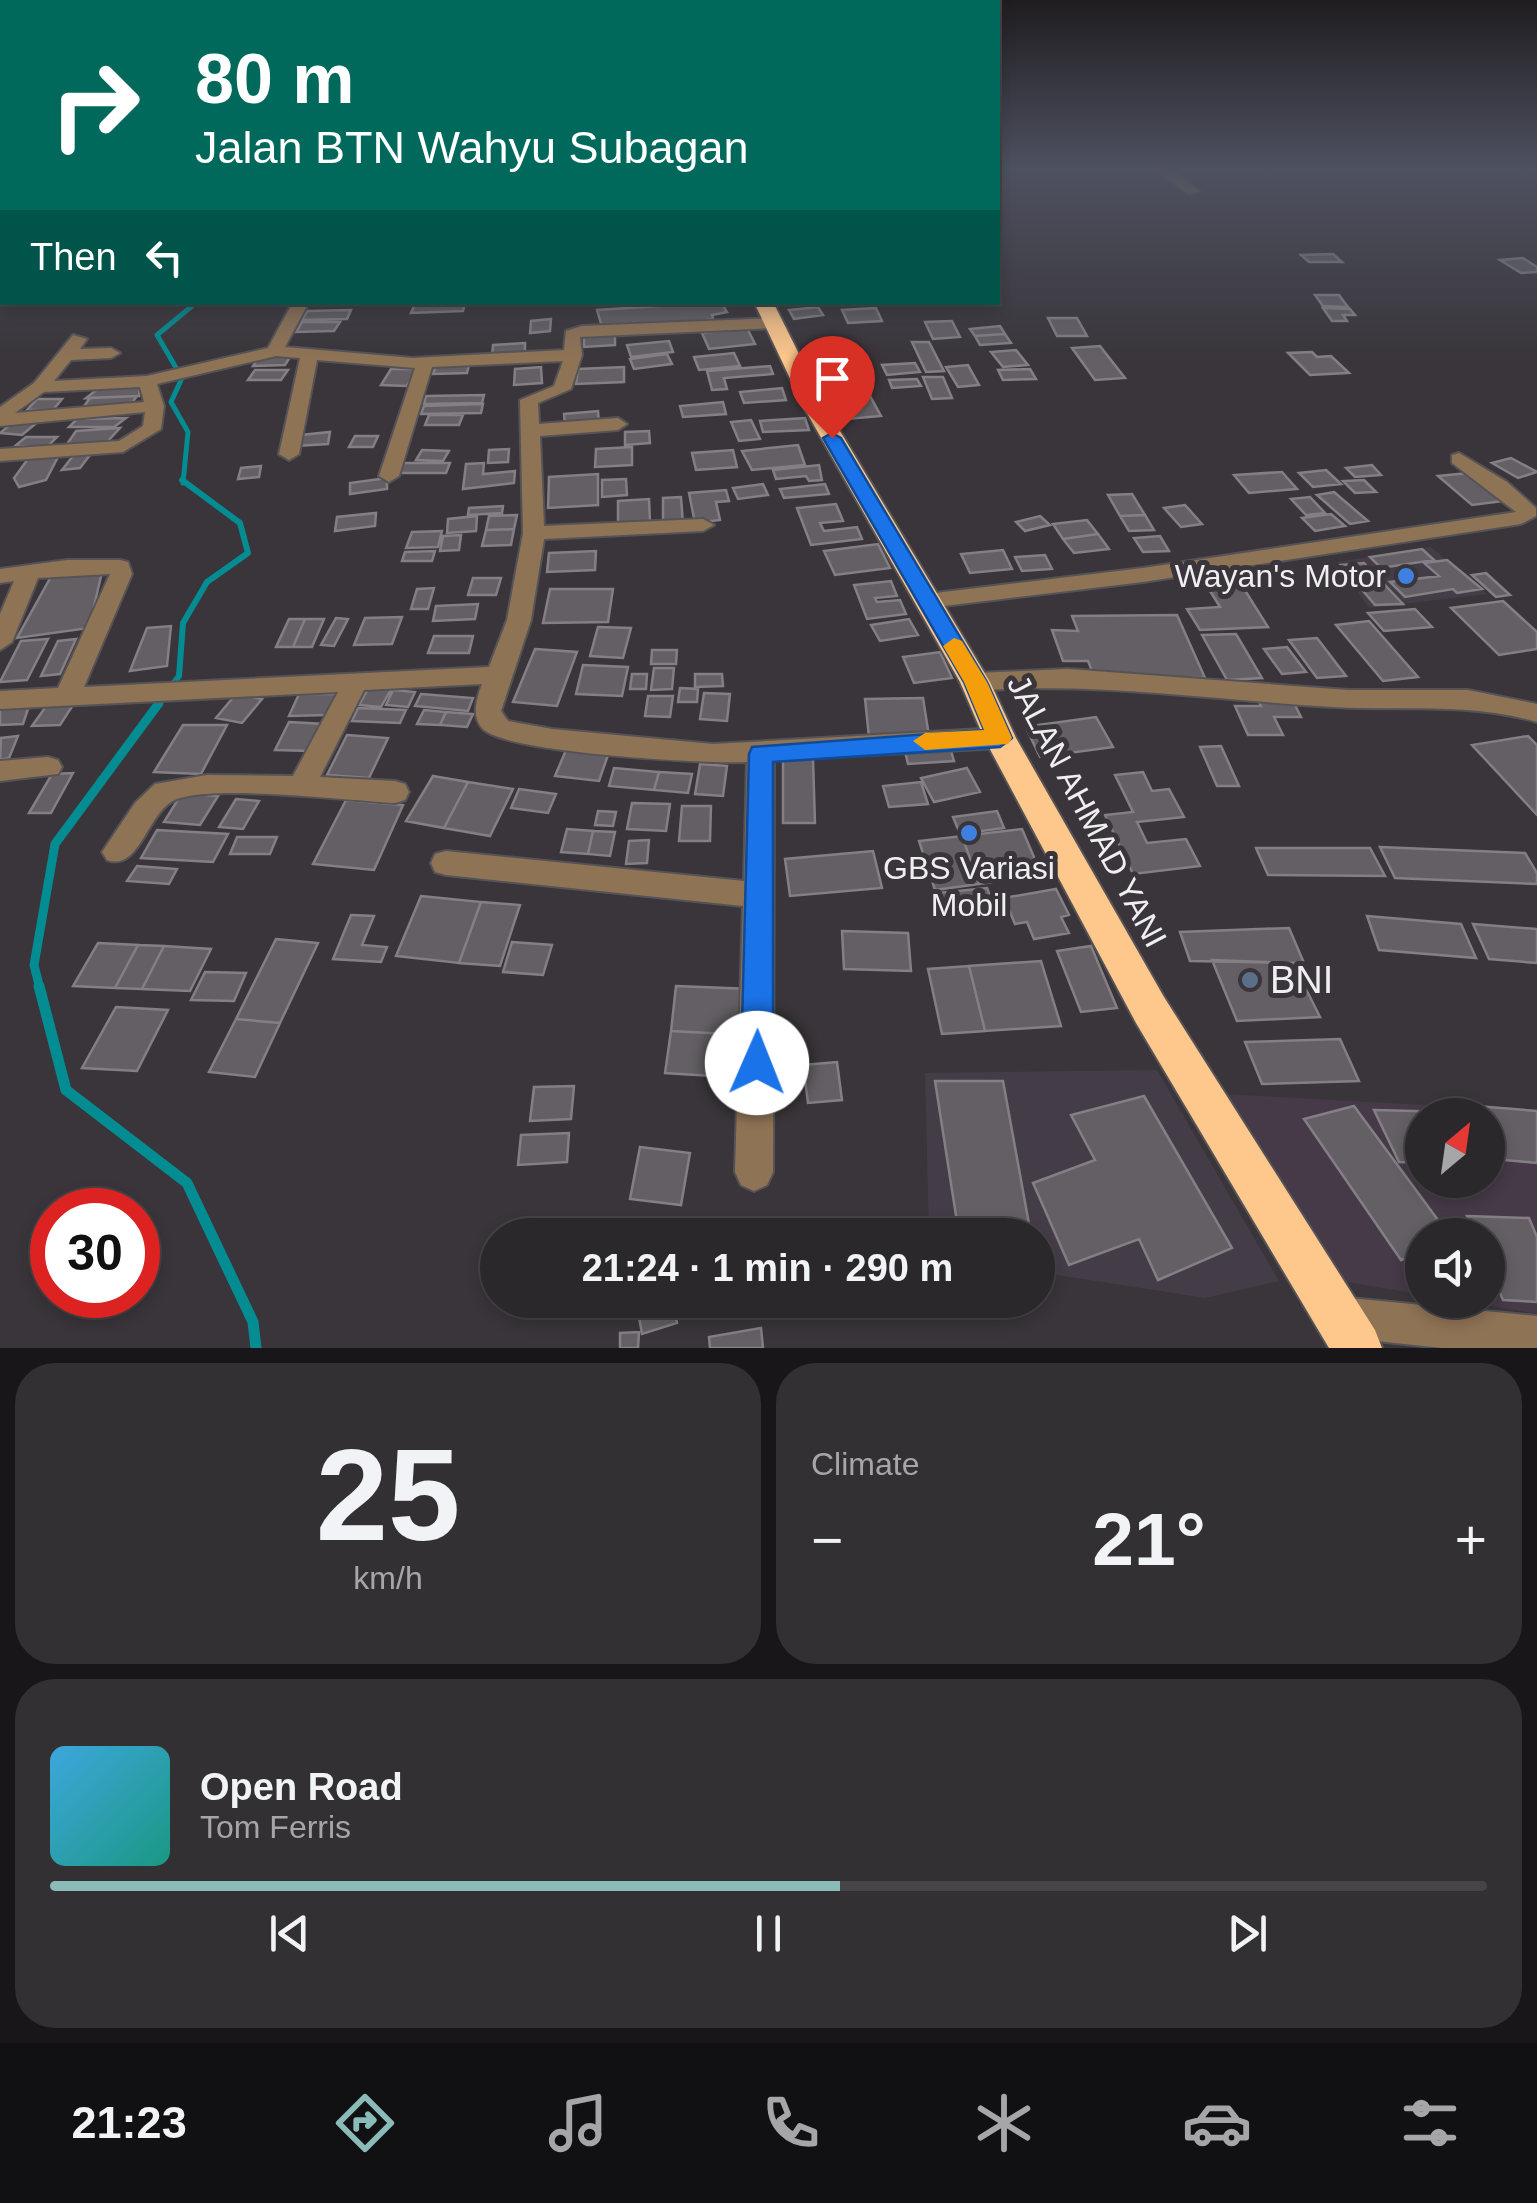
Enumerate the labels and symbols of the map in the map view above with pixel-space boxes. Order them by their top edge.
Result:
pin [790,336,875,439]
place label: Wayan's Motor [1175,558,1386,594]
marker: Wayan's Motor [1395,565,1417,587]
street label: JALAN AHMAD YANI [1000,669,1174,953]
marker: GBS Variasi Mobil [958,822,980,844]
place label: GBS Variasi Mobil [883,850,1055,923]
place label: BNI [1270,959,1333,1001]
marker: BNI [1239,969,1261,991]
position arrow [705,1011,809,1115]
north arrow [1405,1098,1505,1198]
speed limit sign: 30 [30,1188,160,1318]

